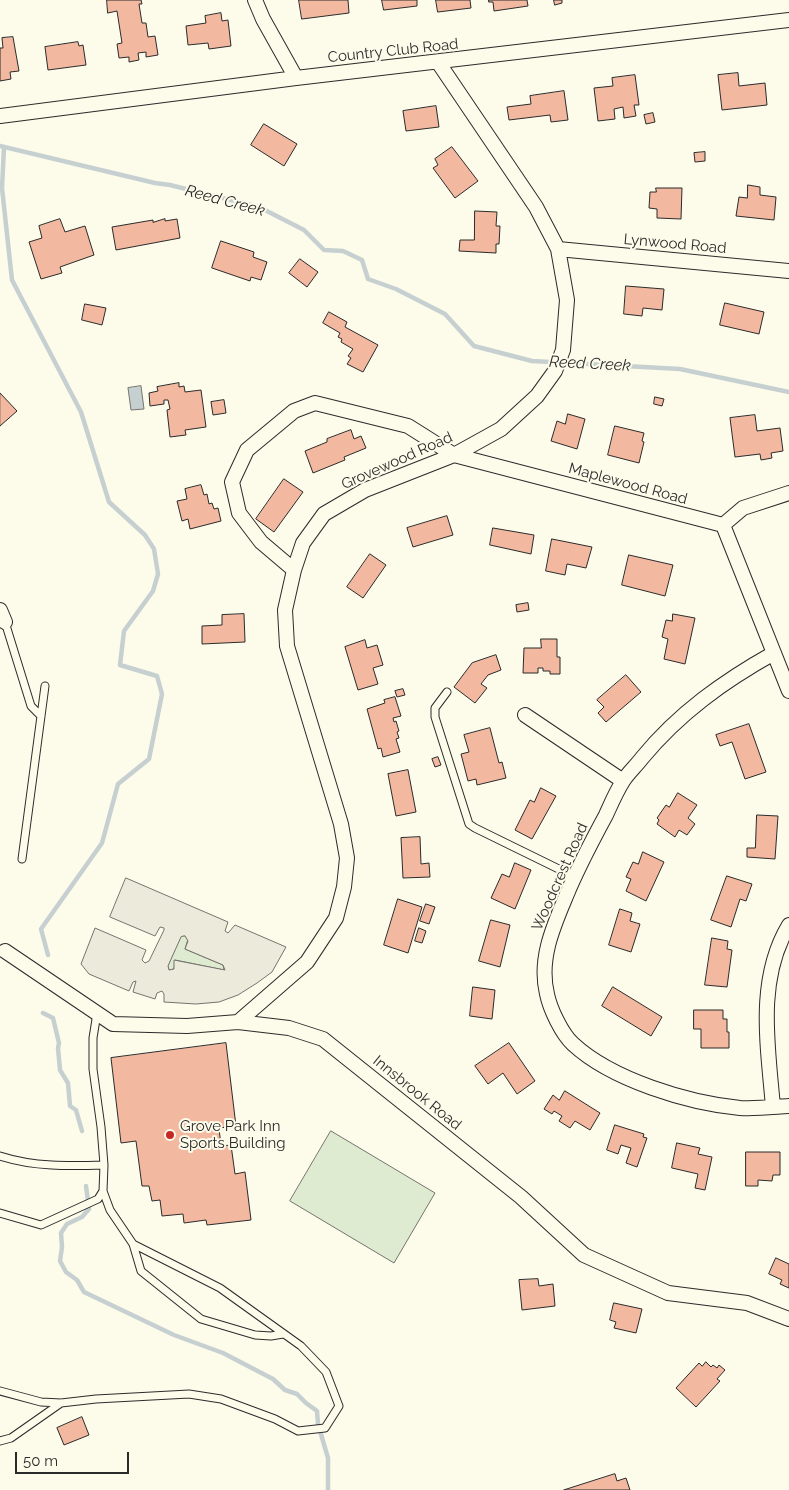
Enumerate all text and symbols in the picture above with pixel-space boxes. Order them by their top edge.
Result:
street label: Country Club Road [327,35,459,67]
water label: Reed Creek [183,181,267,221]
street label: Lynwood Road [623,231,727,257]
water label: Reed Creek [549,352,631,376]
street label: Grovewood Road [339,428,455,494]
street label: Maplewood Road [567,460,689,508]
street label: Woodcrest Road [528,820,592,934]
street label: Innsbrook Road [369,1052,465,1134]
place label: Grove Park Inn Sports Building [180,1117,286,1152]
marker: Grove Park Inn Sports Building [164,1129,176,1141]
scale bar [18,1442,131,1474]
text: 50 m [23,1452,58,1470]

